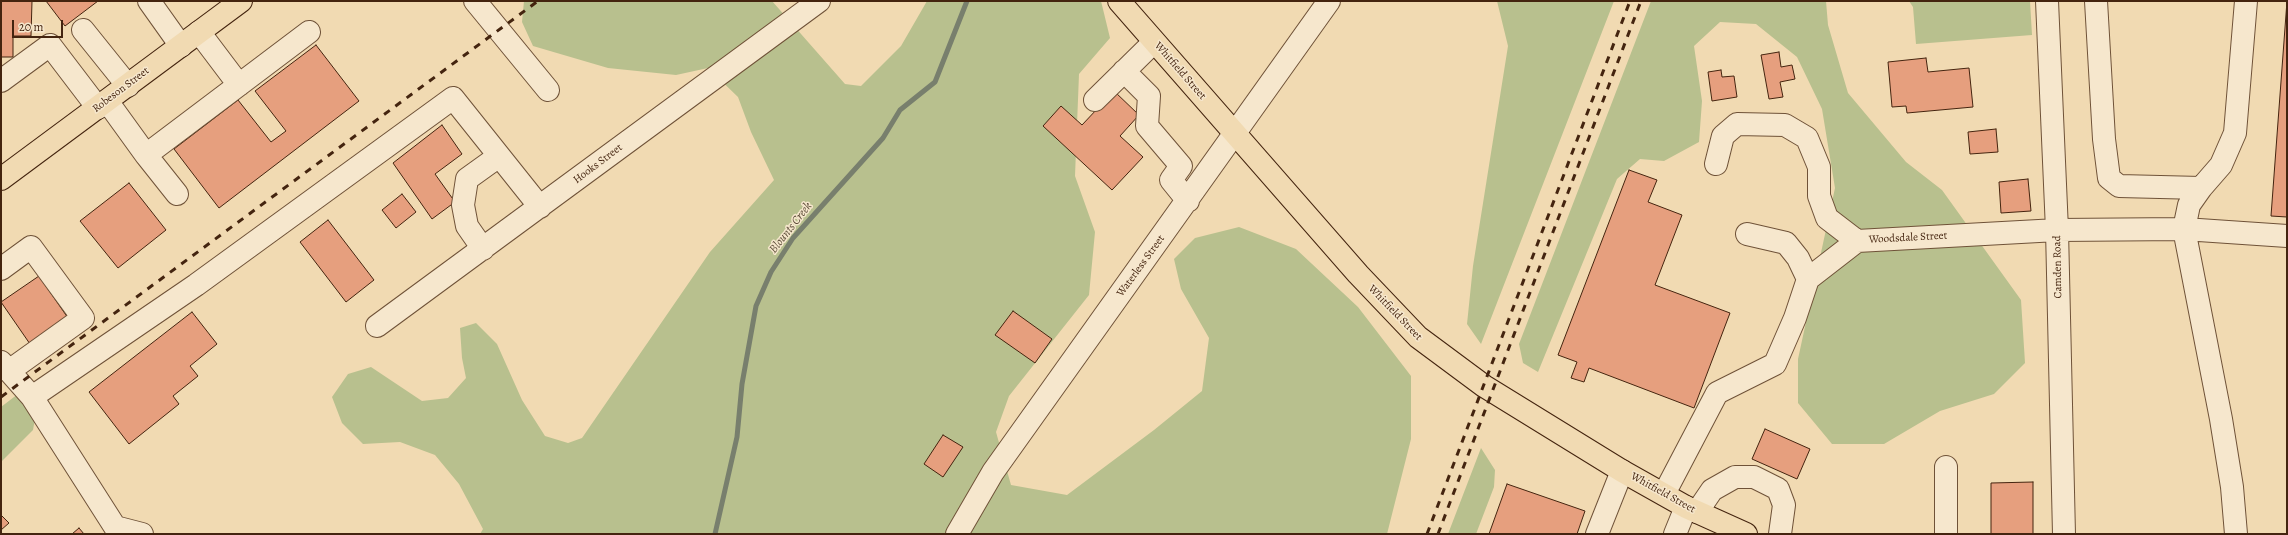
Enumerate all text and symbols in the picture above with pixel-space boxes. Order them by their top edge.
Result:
scale bar [14,12,65,38]
text: 20 m [19,19,43,35]
street label: Whitfield Street [1151,40,1209,102]
street label: Robeson Street [90,64,152,116]
street label: Hooks Street [571,141,625,187]
water label: Blounts Creek [767,200,815,256]
street label: Woodsdale Street [1868,229,1948,247]
street label: Waterless Street [1114,233,1168,299]
street label: Camden Road [2051,235,2065,299]
street label: Whitfield Street [1365,283,1425,343]
street label: Whitfield Street [1628,470,1698,516]

